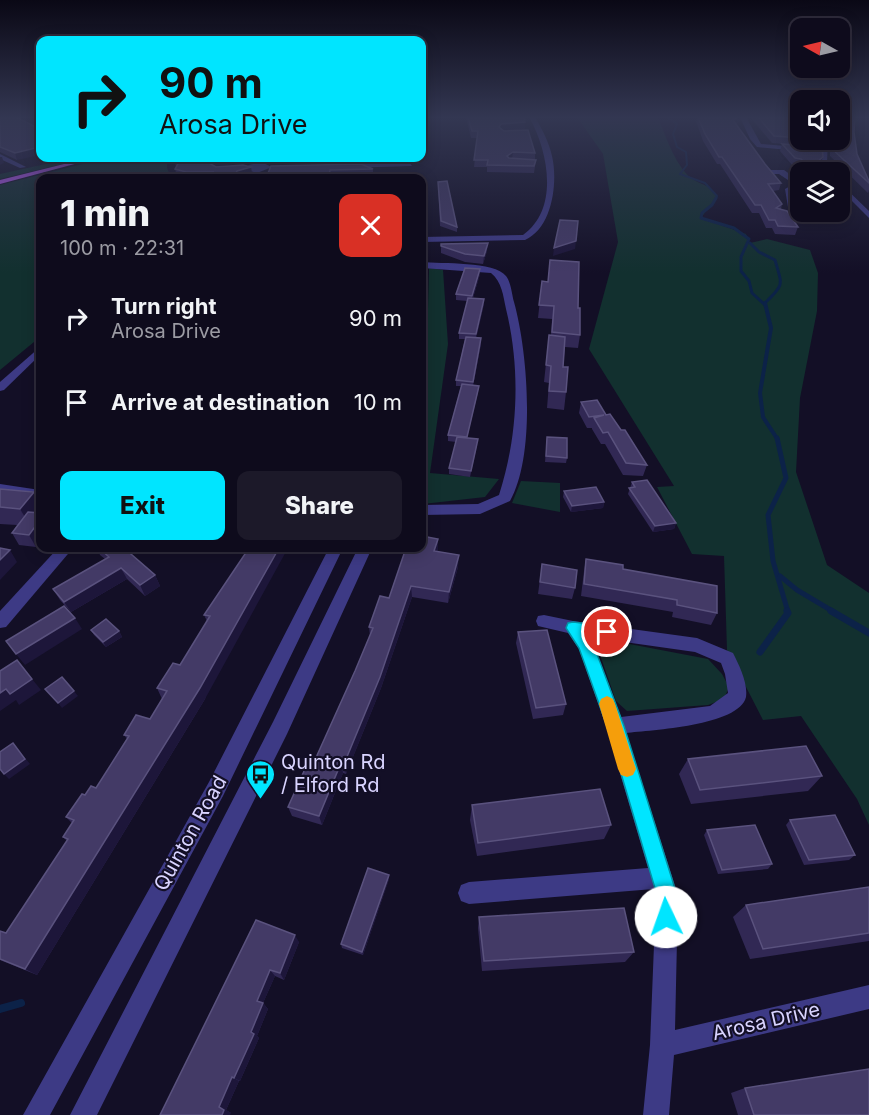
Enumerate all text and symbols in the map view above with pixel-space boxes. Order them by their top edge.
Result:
north arrow [790,18,850,78]
map controls [790,18,850,222]
text: 90 m [159,57,263,108]
icon: right [60,60,138,138]
button: sound [790,90,850,150]
text: Arosa Drive [159,108,308,141]
button: layers [790,162,850,222]
text: 1 min [60,191,150,235]
button: close [339,194,402,257]
text: 100 m · 22:31 [60,236,184,260]
text: Turn right [111,293,217,319]
icon: right [60,302,93,335]
text: 90 m [349,305,402,331]
text: Arosa Drive [111,319,221,343]
icon: arrive [60,386,93,419]
text: Arrive at destination [111,389,330,415]
text: 10 m [354,389,402,415]
button: Exit [60,471,225,540]
button: Share [237,471,402,540]
pin [581,606,632,657]
icon: arrive [590,615,623,648]
place label: Quinton Rd / Elford Rd [281,750,385,797]
bus stop icon: Quinton Rd / Elford Rd [244,758,276,800]
street label: Quinton Road [149,771,231,895]
position arrow [634,885,698,949]
street label: Arosa Drive [710,997,822,1045]

